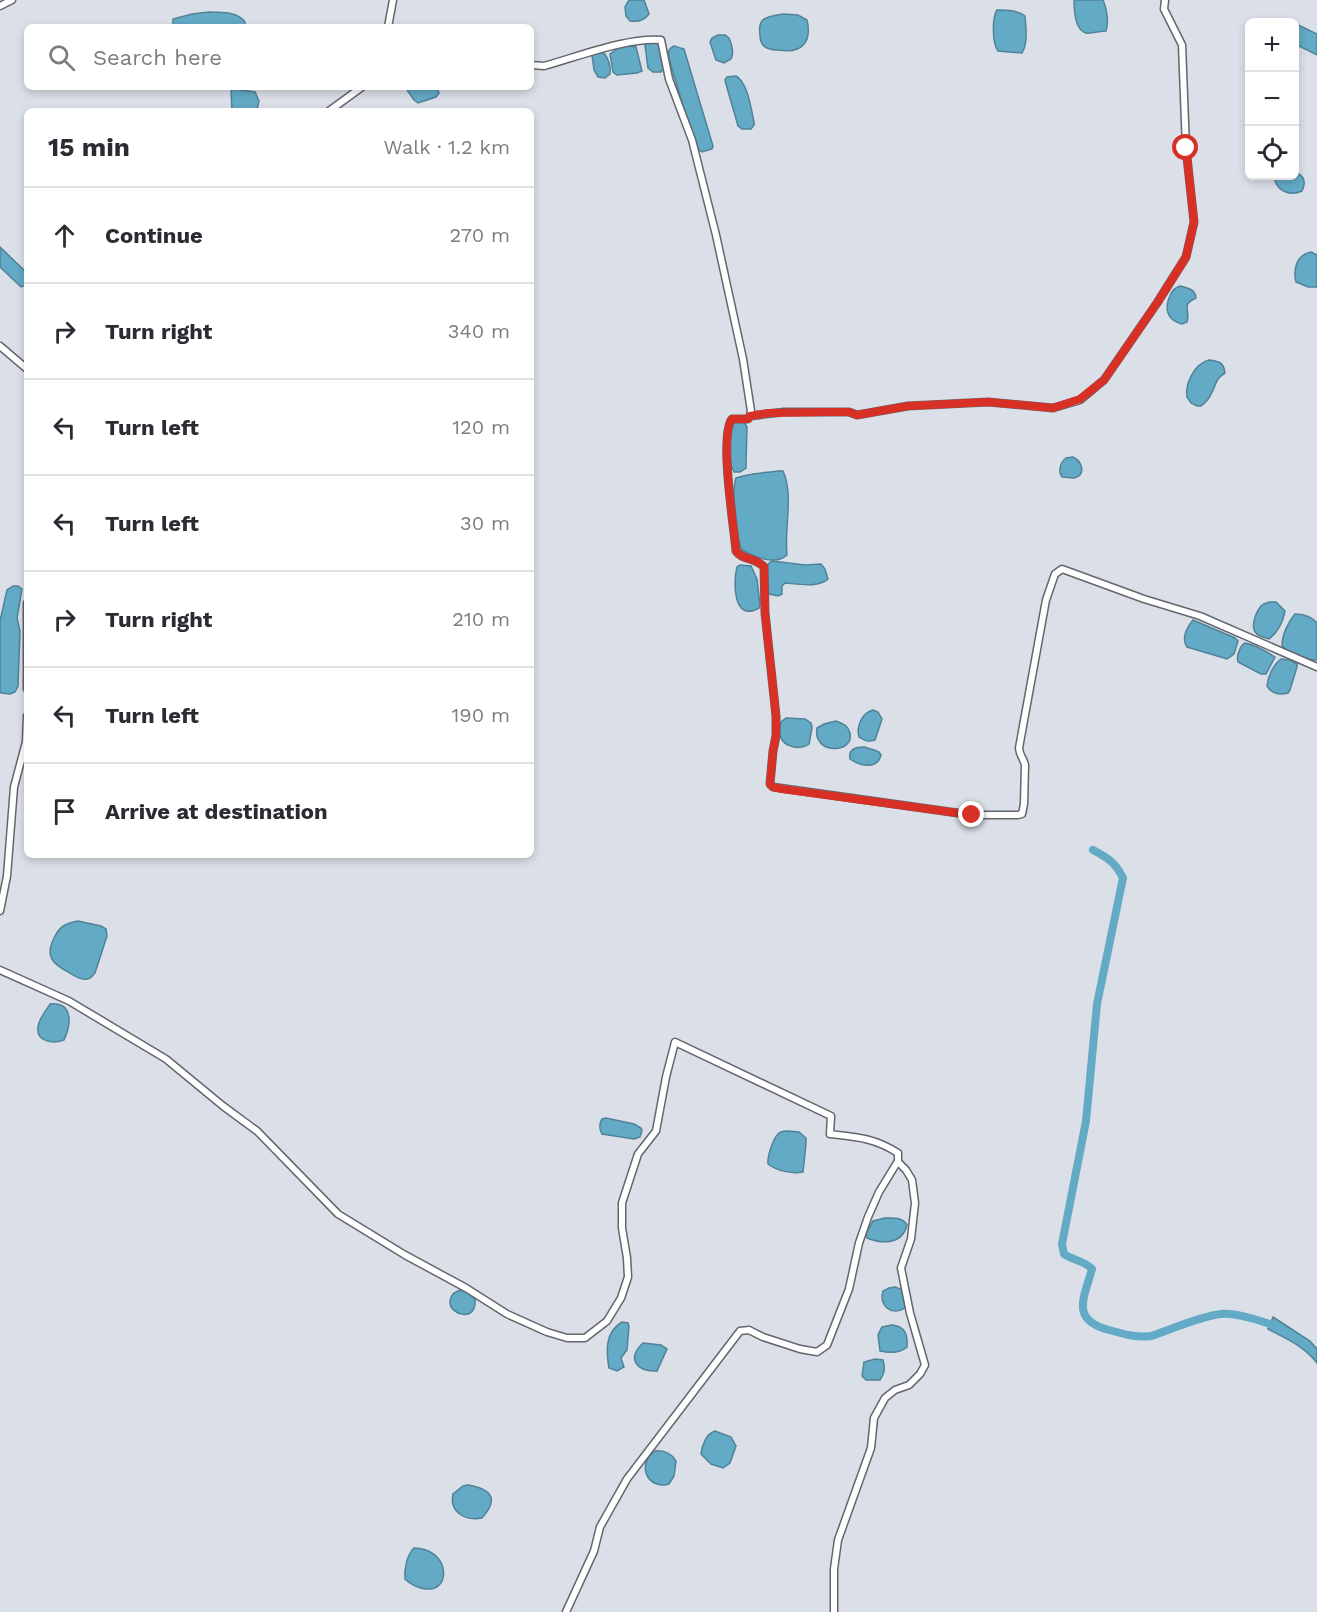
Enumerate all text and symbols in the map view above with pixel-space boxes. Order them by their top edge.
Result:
map controls [1245,18,1299,180]
button: + [1245,18,1299,72]
search box [24,24,534,90]
icon: search [45,41,78,74]
text: Search here [93,45,222,70]
button: − [1245,72,1299,126]
button: locate [1245,126,1299,180]
text: 15 min [48,132,130,162]
route start [1172,134,1198,160]
text: Walk · 1.2 km [383,135,510,159]
icon: ahead [48,219,81,252]
text: Continue [105,223,203,248]
text: 270 m [450,223,510,247]
icon: right [48,315,81,348]
text: Turn right [105,319,212,344]
text: 340 m [448,319,510,343]
icon: left [48,411,81,444]
text: Turn left [105,415,199,440]
text: 120 m [452,415,510,439]
icon: left [48,507,81,540]
text: Turn left [105,511,199,536]
text: 30 m [460,511,510,535]
icon: right [48,603,81,636]
text: Turn right [105,607,212,632]
text: 210 m [452,607,510,631]
icon: left [48,699,81,732]
text: Turn left [105,703,199,728]
text: 190 m [452,703,510,727]
icon: arrive [48,795,81,828]
text: Arrive at destination [105,799,328,824]
route end [958,801,984,827]

